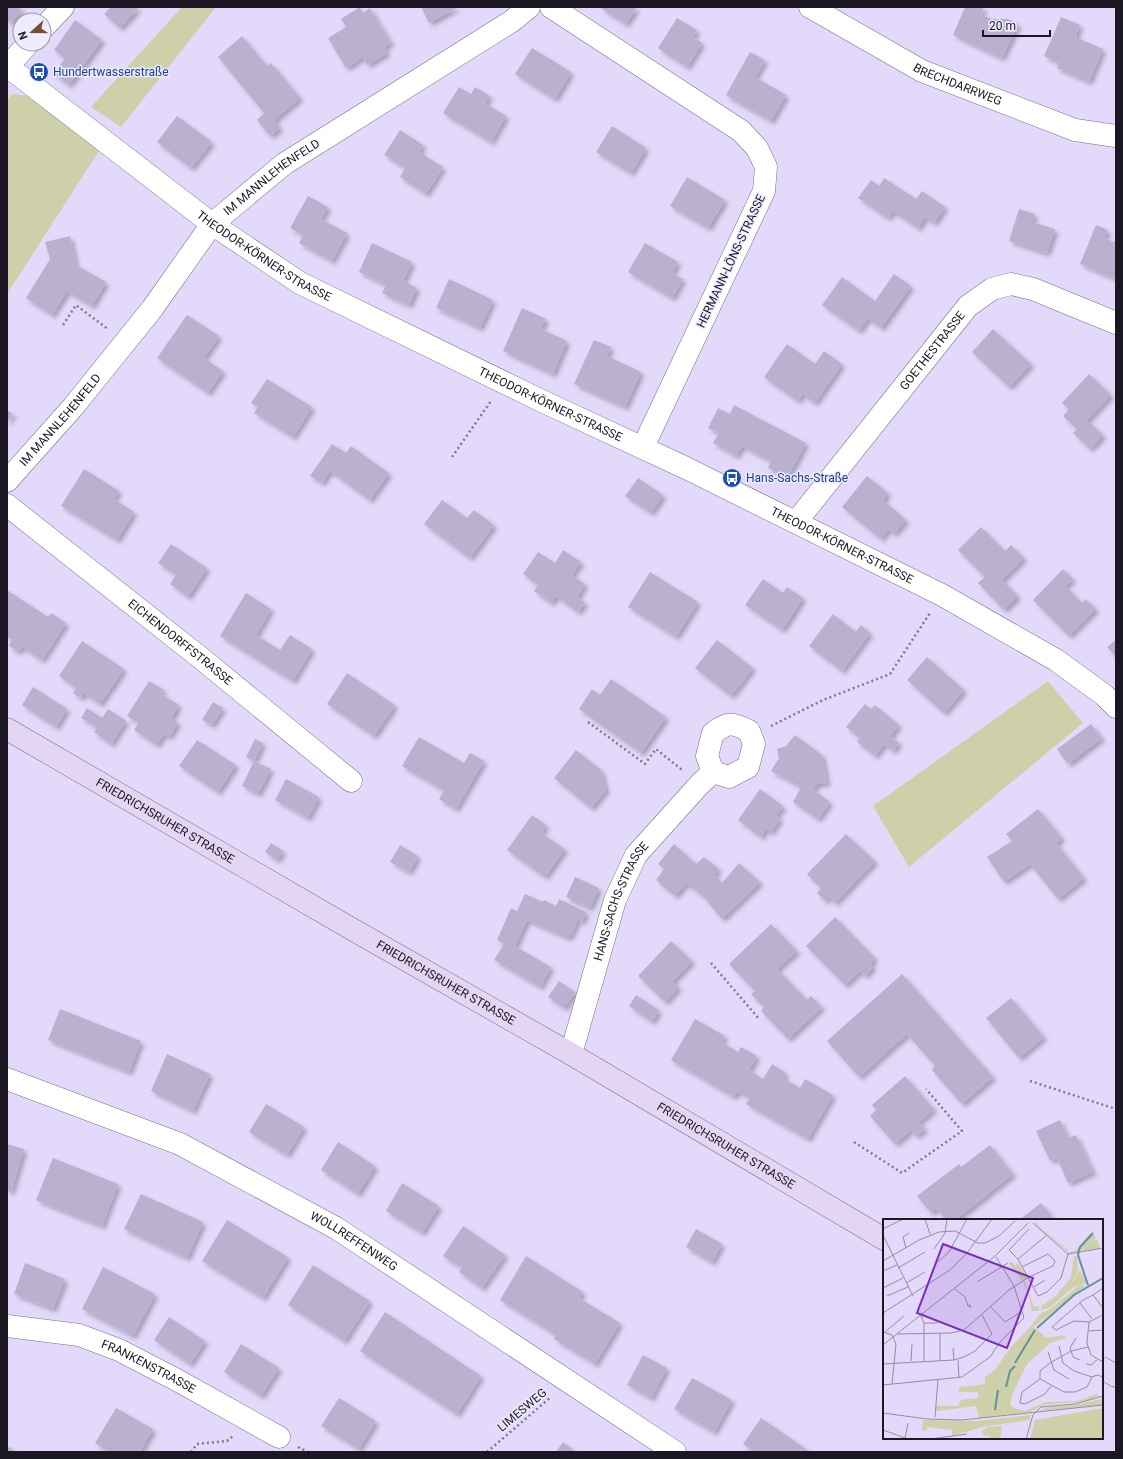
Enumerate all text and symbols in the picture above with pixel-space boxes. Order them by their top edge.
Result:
north arrow [12,12,52,52]
scale bar [983,12,1050,38]
text: 20 m [989,19,1016,33]
text: N [16,29,31,41]
street label: BRECHDARRWEG [911,60,1004,108]
bus stop icon: Hundertwasserstraße [28,61,50,83]
place label: Hundertwasserstraße [53,65,169,79]
street label: IM MANNLEHENFELD [221,136,322,218]
street label: HERMANN-LÖNS-STRASSE [693,192,768,330]
street label: THEODOR-KÖRNER-STRASSE [194,208,334,304]
street label: GOETHESTRASSE [897,308,968,393]
street label: THEODOR-KÖRNER-STRASSE [476,364,625,444]
street label: IM MANNLEHENFELD [17,371,104,469]
bus stop icon: Hans-Sachs-Straße [721,467,743,489]
place label: Hans-Sachs-Straße [746,471,848,485]
street label: THEODOR-KÖRNER-STRASSE [768,504,916,587]
street label: EICHENDORFFSTRASSE [125,596,235,688]
street label: FRIEDRICHSRUHER STRASSE [94,775,237,867]
street label: HANS-SACHS-STRASSE [591,839,651,963]
street label: FRIEDRICHSRUHER STRASSE [374,938,518,1028]
street label: FRIEDRICHSRUHER STRASSE [655,1099,798,1192]
street label: WOLLREFFENWEG [308,1208,400,1274]
inset map [883,1219,1103,1439]
street label: FRANKENSTRASSE [99,1337,198,1396]
street label: LIMESWEG [495,1385,549,1435]

